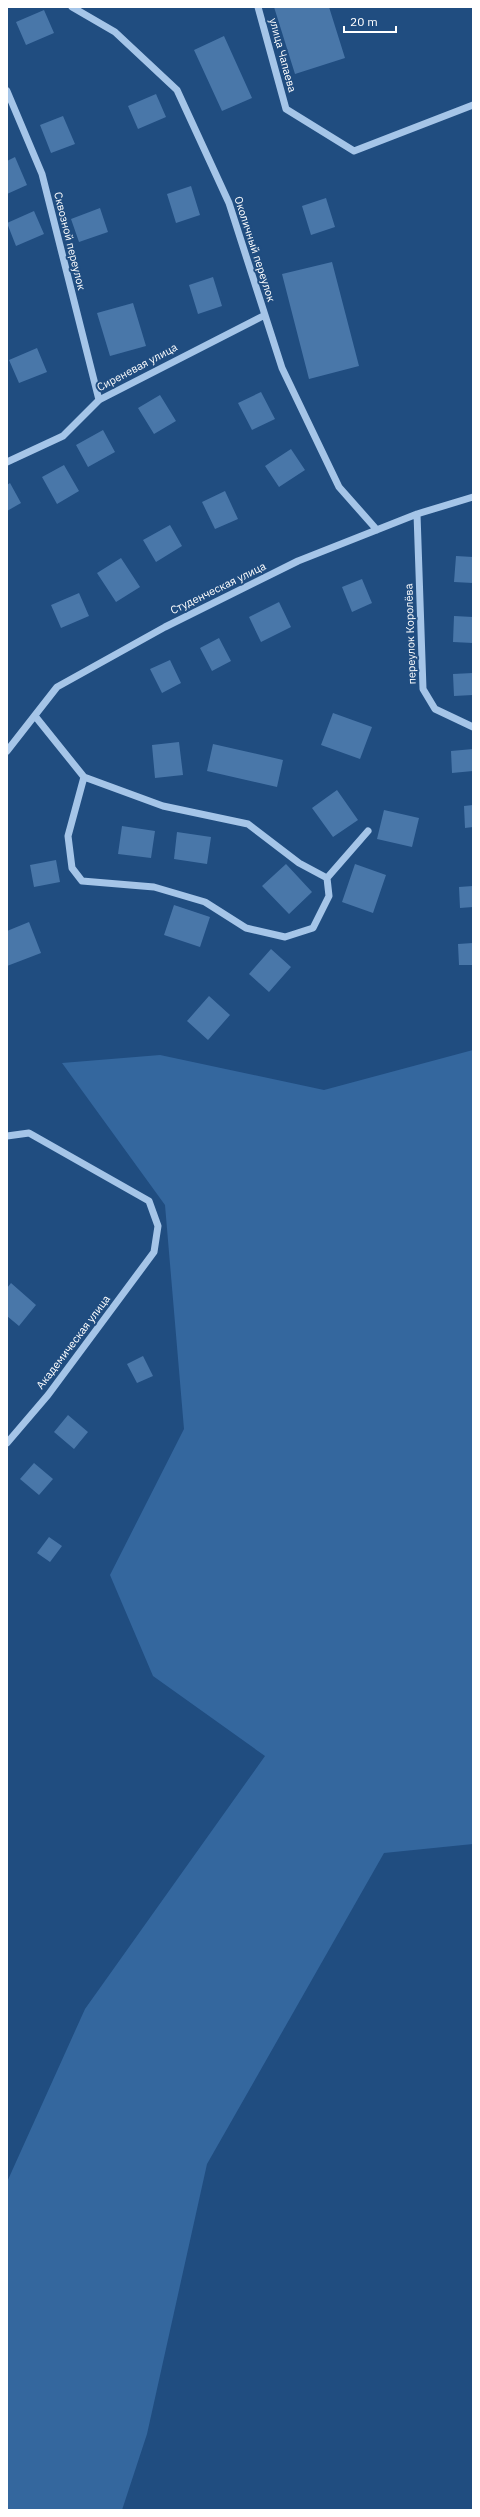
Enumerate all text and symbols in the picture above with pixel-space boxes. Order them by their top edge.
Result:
scale bar [344,8,396,34]
text: 20 m [350,14,378,29]
street label: улица Чапаева [266,16,300,94]
street label: Сквозной переулок [51,190,89,292]
street label: Околичный переулок [231,194,279,304]
street label: Сиреневая улица [94,340,180,394]
street label: Студенческая улица [168,559,268,617]
street label: переулок Королёва [401,583,419,685]
street label: Академическая улица [33,1292,113,1392]

